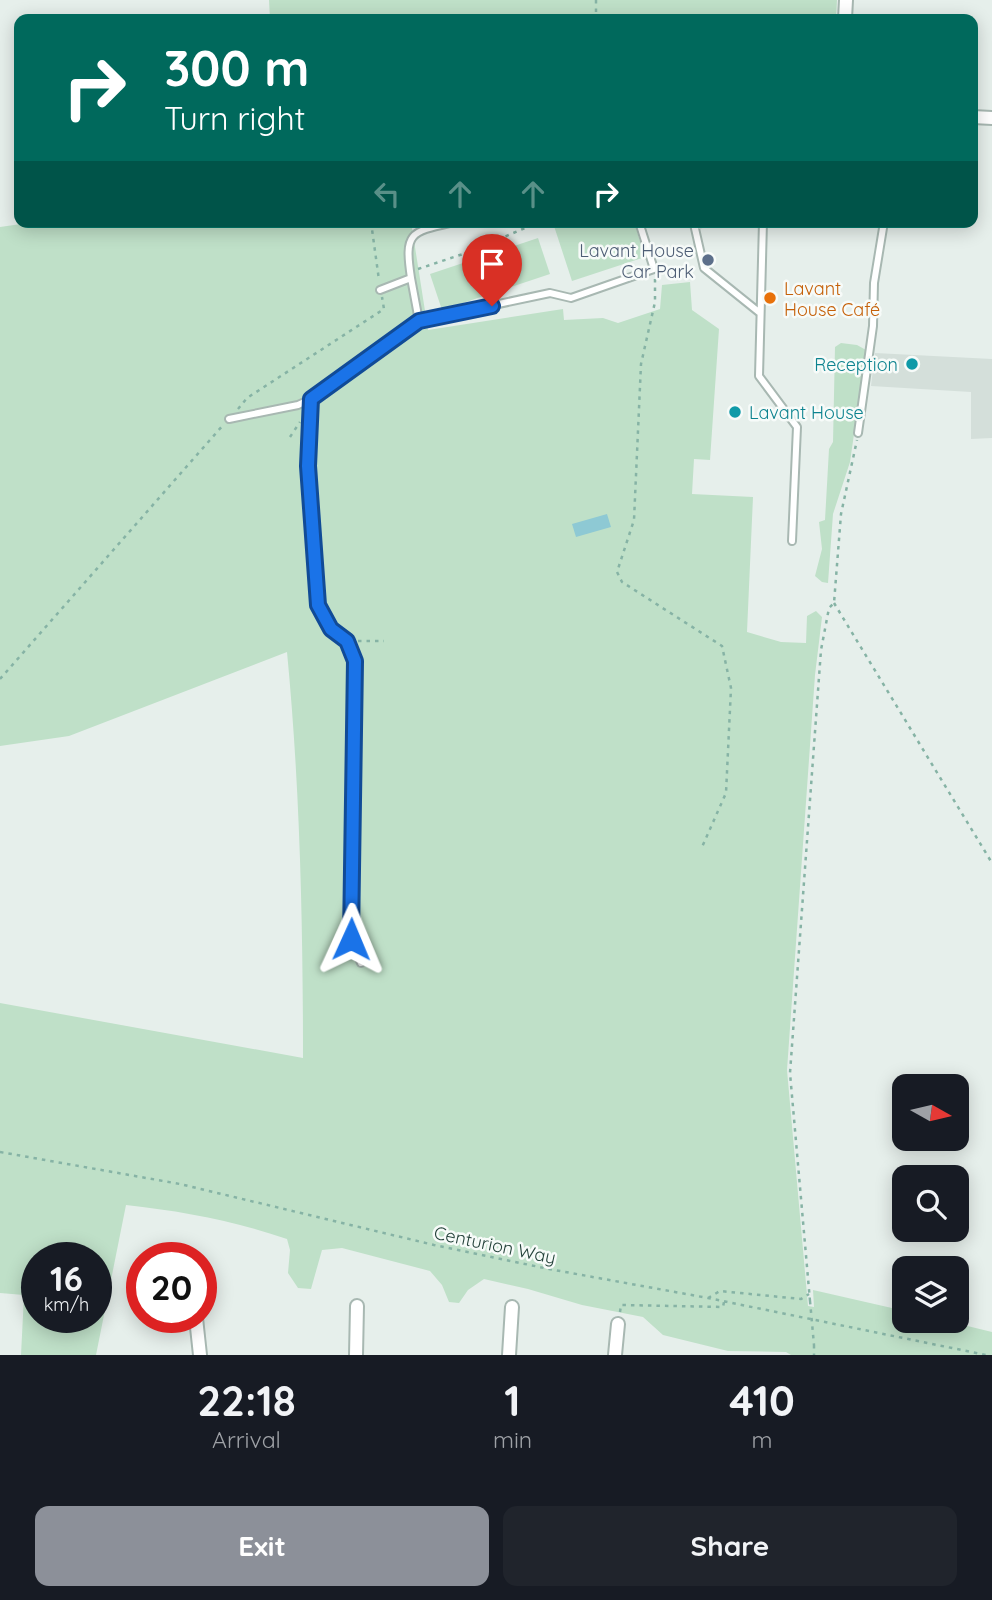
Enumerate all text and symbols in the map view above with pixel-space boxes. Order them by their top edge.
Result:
text: 300 m [164,37,309,98]
icon: right [49,42,140,133]
text: Turn right [164,98,305,138]
icon: left [368,175,406,213]
icon: ahead [441,175,479,213]
icon: ahead [514,175,552,213]
icon: right [587,175,625,213]
pin [462,234,522,306]
place label: Lavant House Car Park [579,239,694,283]
icon: arrive [473,245,511,283]
marker: Lavant House Car Park [700,252,716,268]
place label: Lavant House Café [784,277,880,321]
marker: Lavant House Café [762,290,778,306]
place label: Reception [814,353,898,376]
marker: Reception [904,356,920,372]
place label: Lavant House [749,401,864,424]
marker: Lavant House [727,404,743,420]
position arrow [314,902,388,976]
north arrow [892,1074,970,1152]
map controls [892,1074,969,1333]
button: search [892,1165,969,1242]
street label: Centurion Way [432,1221,558,1269]
speed limit sign: 20 [126,1242,217,1333]
text: 16 [50,1256,83,1300]
button: layers [892,1256,969,1333]
text: km/h [44,1293,89,1316]
text: 22:18 [197,1374,296,1427]
text: 1 [504,1374,521,1427]
text: 410 [729,1374,795,1427]
text: Arrival [212,1425,281,1454]
text: min [493,1425,532,1454]
text: m [752,1425,773,1454]
button: Exit [35,1506,489,1586]
button: Share [503,1506,957,1586]

